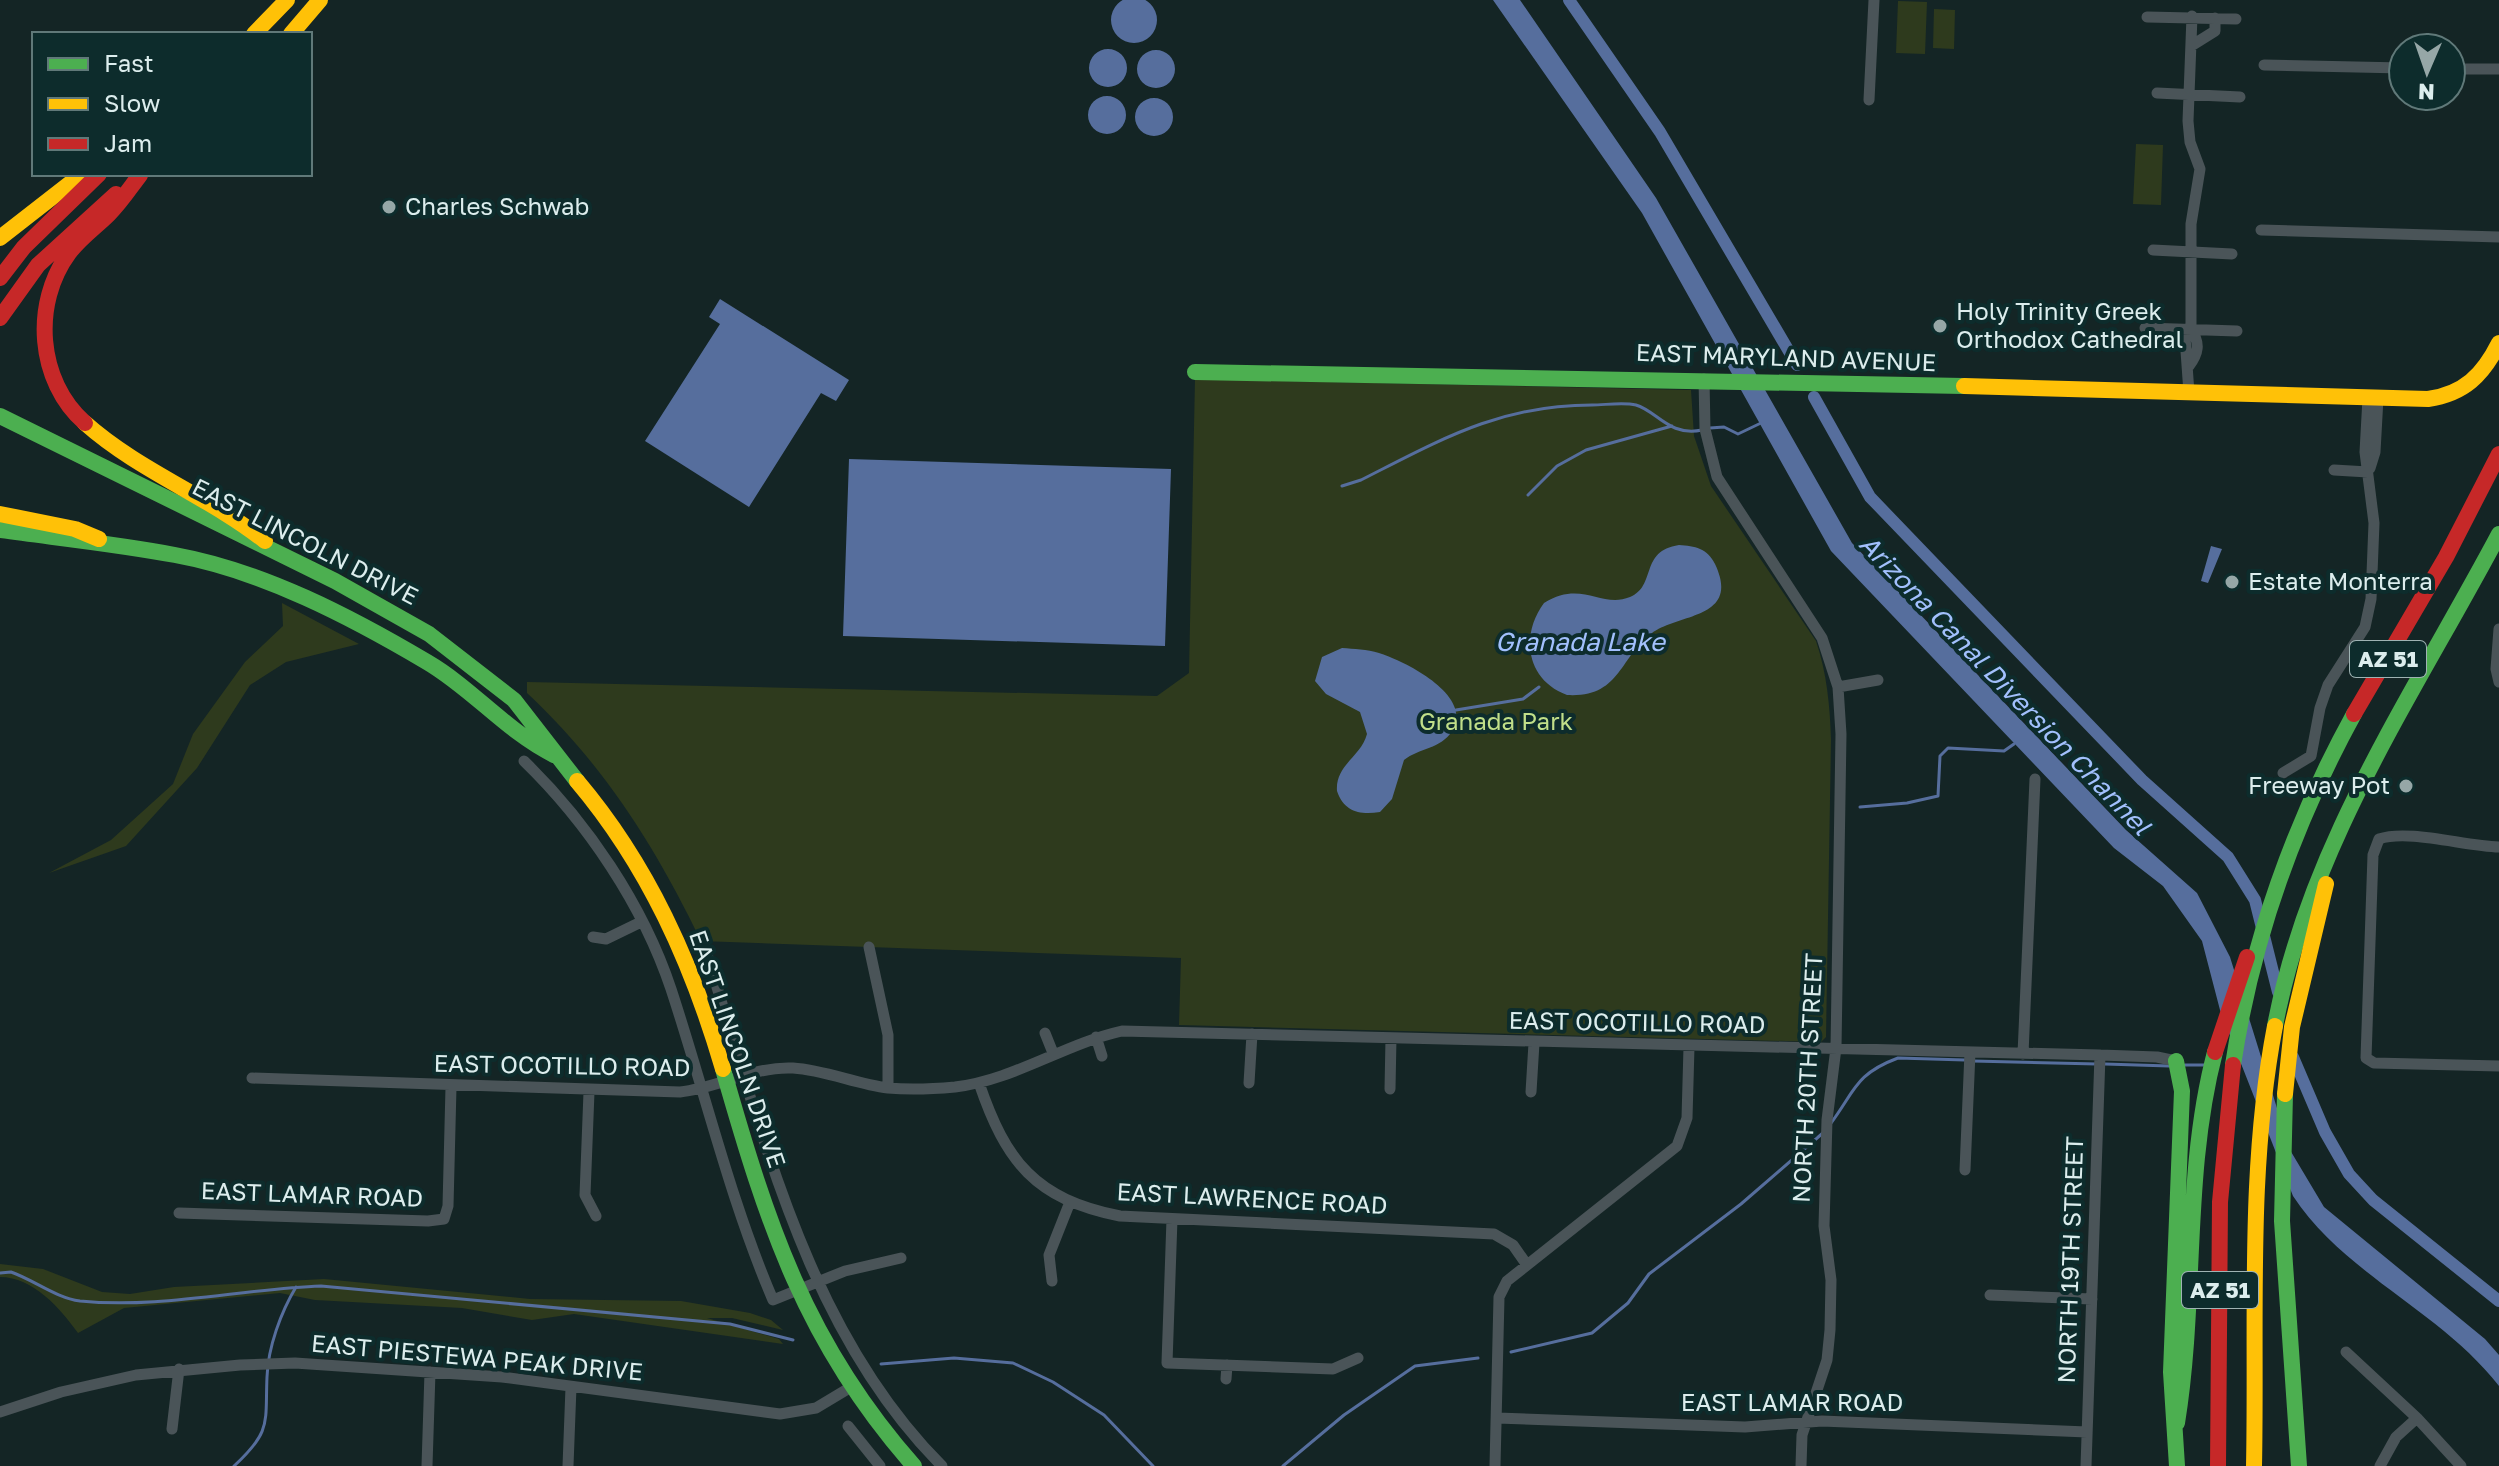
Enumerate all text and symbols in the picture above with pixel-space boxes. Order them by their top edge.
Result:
legend [32,32,312,176]
north arrow [2387,32,2467,112]
text: Fast [104,48,154,77]
text: N [2417,79,2435,106]
text: Slow [104,88,160,117]
text: Jam [104,128,152,157]
place label: Charles Schwab [405,191,589,220]
marker: Charles Schwab [380,198,398,216]
place label: Holy Trinity Greek Orthodox Cathedral [1956,296,2183,353]
marker: Holy Trinity Greek Orthodox Cathedral [1931,317,1949,335]
street label: EAST MARYLAND AVENUE [1635,337,1937,376]
street label: EAST LINCOLN DRIVE [188,471,423,610]
water label: Arizona Canal Diversion Channel [1853,528,2158,842]
place label: Estate Monterra [2248,566,2433,595]
marker: Estate Monterra [2223,573,2241,591]
water label: Granada Lake [1495,626,1667,657]
road number: AZ 51 [2350,641,2426,677]
park label: Granada Park [1419,706,1573,735]
place label: Freeway Pot [2248,770,2390,799]
marker: Freeway Pot [2397,777,2415,795]
street label: EAST LINCOLN DRIVE [684,926,793,1171]
street label: NORTH 20TH STREET [1785,952,1828,1203]
street label: EAST OCOTILLO ROAD [1508,1005,1766,1038]
street label: EAST OCOTILLO ROAD [433,1048,691,1081]
street label: NORTH 19TH STREET [2051,1136,2088,1384]
street label: EAST LAMAR ROAD [200,1175,424,1212]
street label: EAST LAWRENCE ROAD [1116,1176,1388,1219]
road number: AZ 51 [2182,1272,2258,1308]
street label: EAST PIESTEWA PEAK DRIVE [310,1328,644,1385]
street label: EAST LAMAR ROAD [1681,1387,1903,1416]

